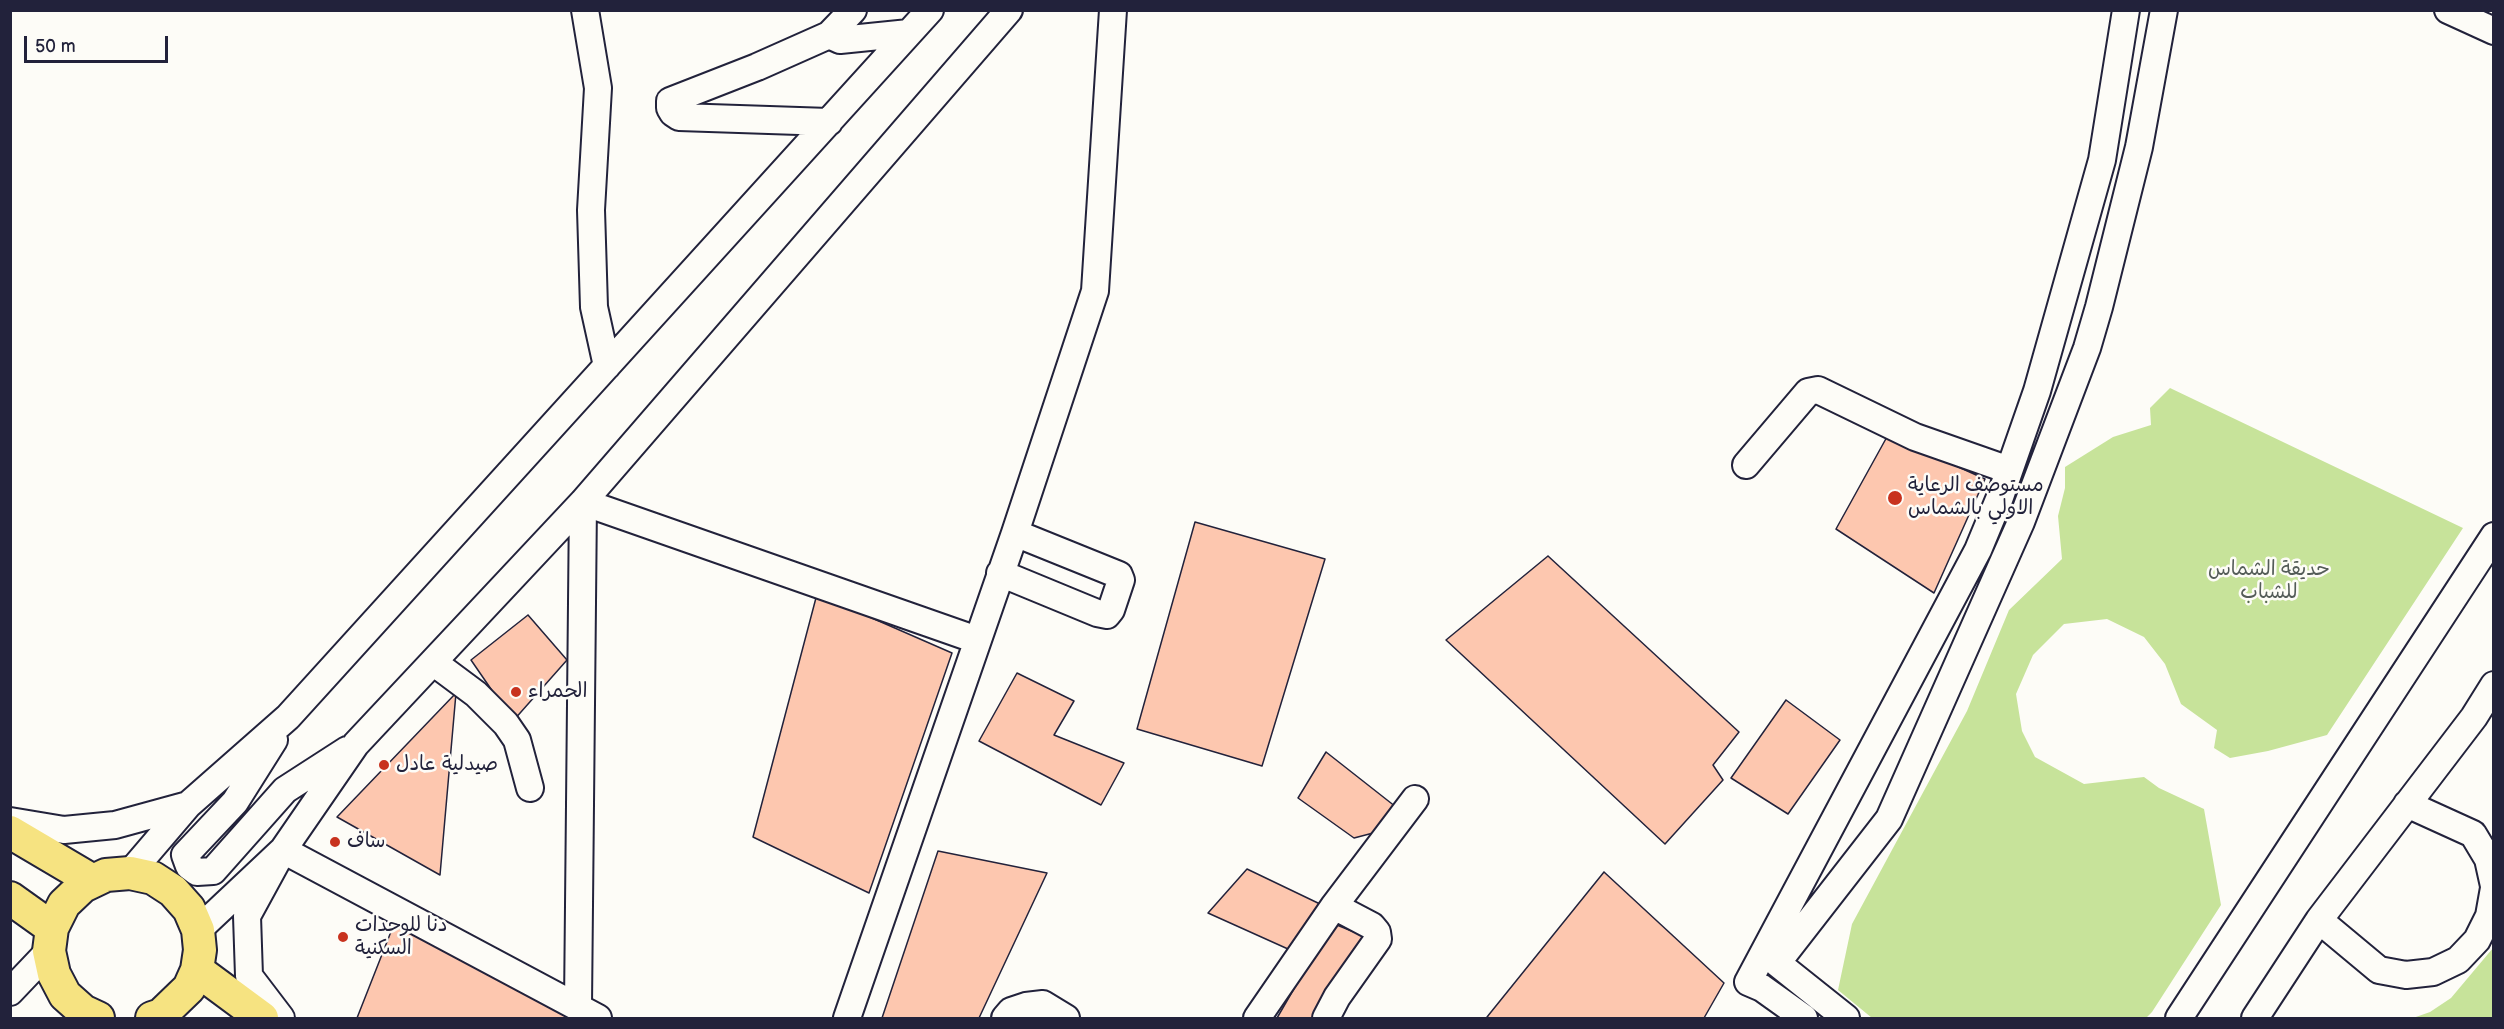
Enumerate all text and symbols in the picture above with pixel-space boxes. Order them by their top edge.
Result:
scale bar [27,24,171,62]
text: 50 m [35,36,76,57]
place label: مستوصف الرعاية الاولي بالشماس [1908,474,2044,521]
marker: مستوصف الرعاية الاولي بالشماس [1886,489,1904,507]
park label: حديقة الشماس للشباب [2208,558,2330,605]
place label: الحمراء [528,680,587,704]
marker: الحمراء [509,685,523,699]
place label: صيدلية عادل [396,753,498,777]
marker: صيدلية عادل [377,758,391,772]
place label: ساف [347,830,386,854]
marker: ساف [328,835,342,849]
place label: دنا للوحدات السكنية [355,914,447,961]
marker: دنا للوحدات السكنية [336,930,350,944]

